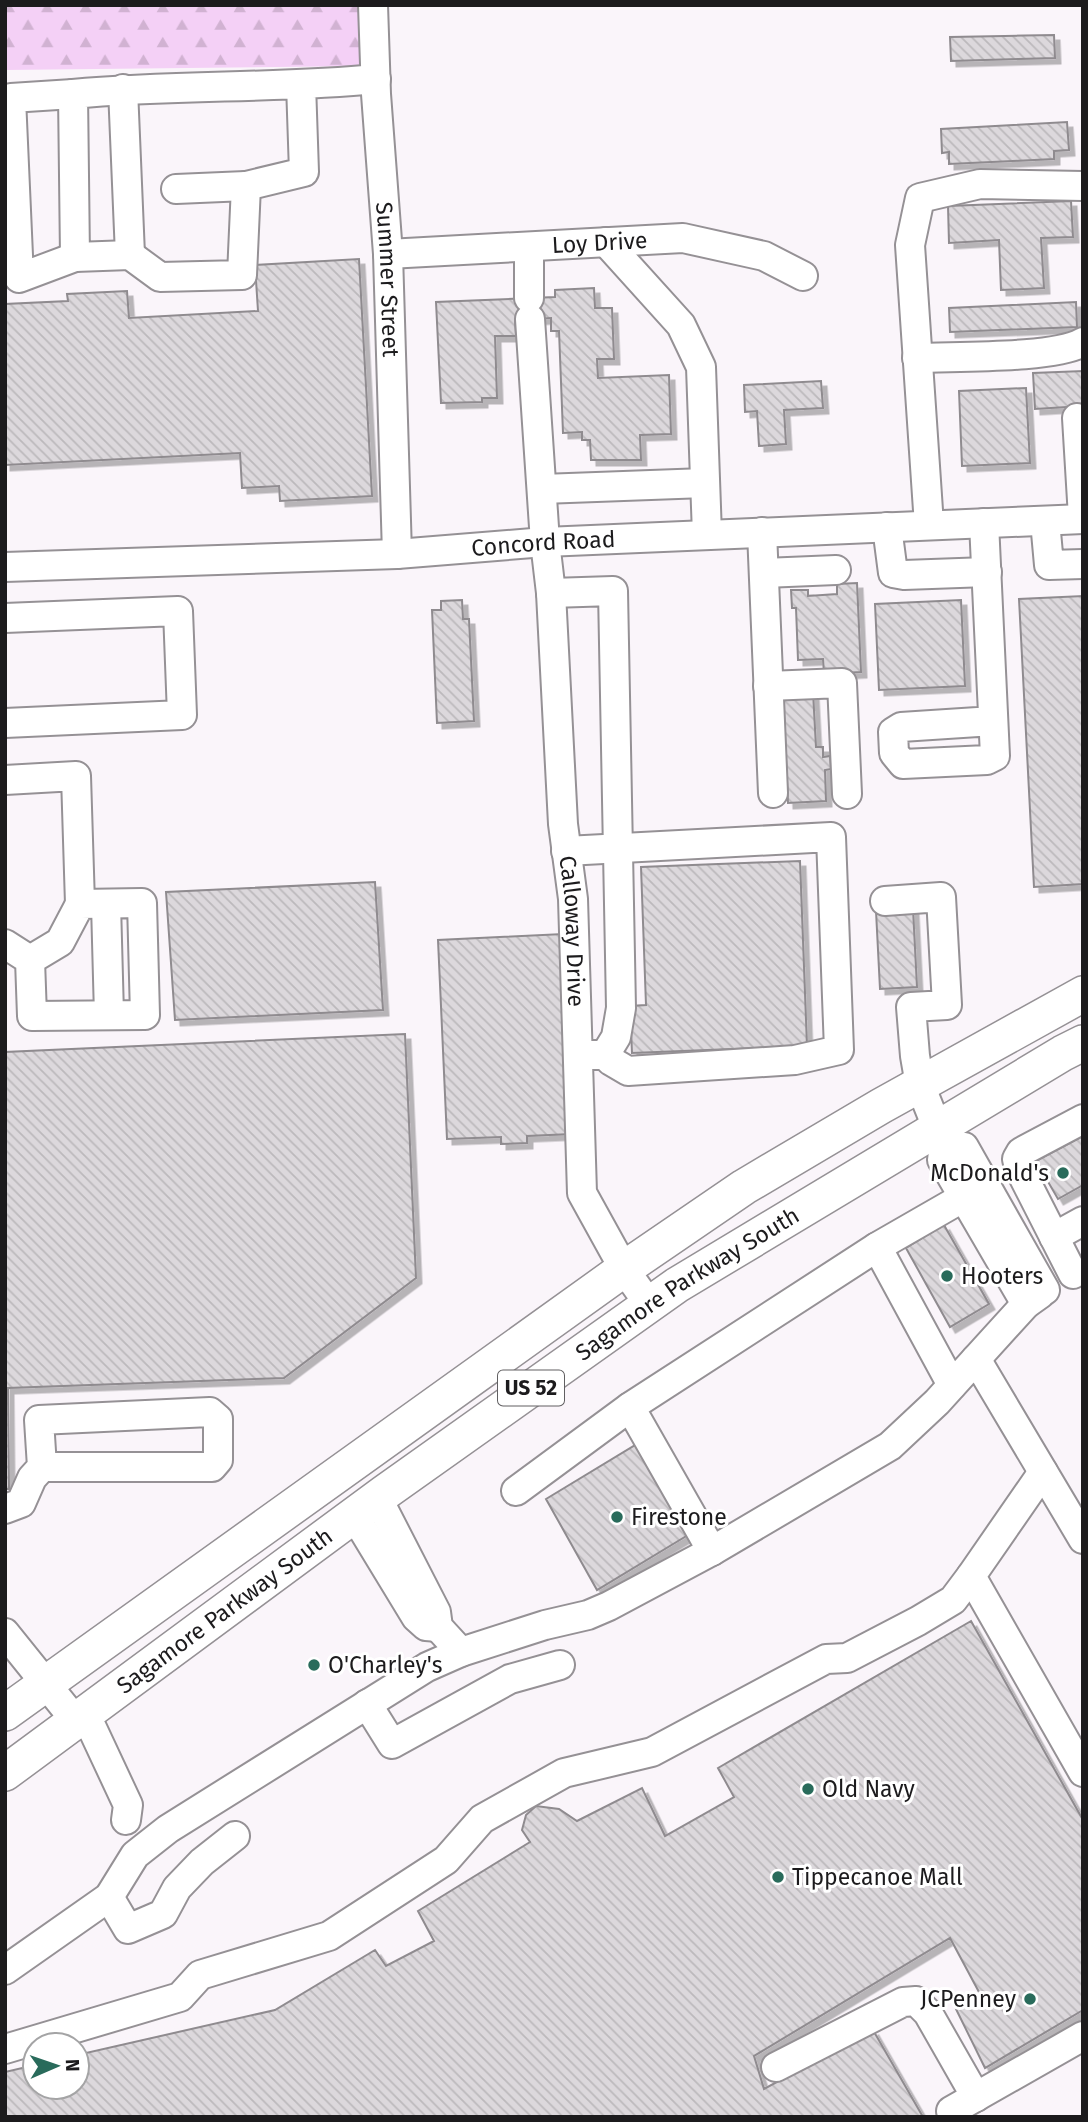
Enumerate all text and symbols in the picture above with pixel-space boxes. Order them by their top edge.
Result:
street label: Summer Street [370,201,405,358]
street label: Loy Drive [551,226,648,259]
street label: Concord Road [470,525,616,562]
street label: Calloway Drive [553,854,590,1007]
place label: McDonald's [930,1159,1049,1187]
marker: McDonald's [1055,1165,1071,1181]
street label: Sagamore Parkway South [570,1201,804,1367]
place label: Hooters [961,1262,1043,1290]
marker: Hooters [939,1268,955,1284]
road number: US 52 [498,1370,564,1406]
place label: Firestone [631,1503,727,1531]
marker: Firestone [609,1509,625,1525]
street label: Sagamore Parkway South [111,1522,338,1700]
place label: O'Charley's [328,1651,442,1679]
marker: O'Charley's [306,1657,322,1673]
place label: Old Navy [822,1775,916,1803]
marker: Old Navy [800,1781,816,1797]
place label: Tippecanoe Mall [792,1863,963,1891]
marker: Tippecanoe Mall [770,1869,786,1885]
place label: JCPenney [920,1985,1017,2013]
marker: JCPenney [1022,1991,1038,2007]
north arrow [21,2031,91,2101]
text: N [61,2059,84,2072]

